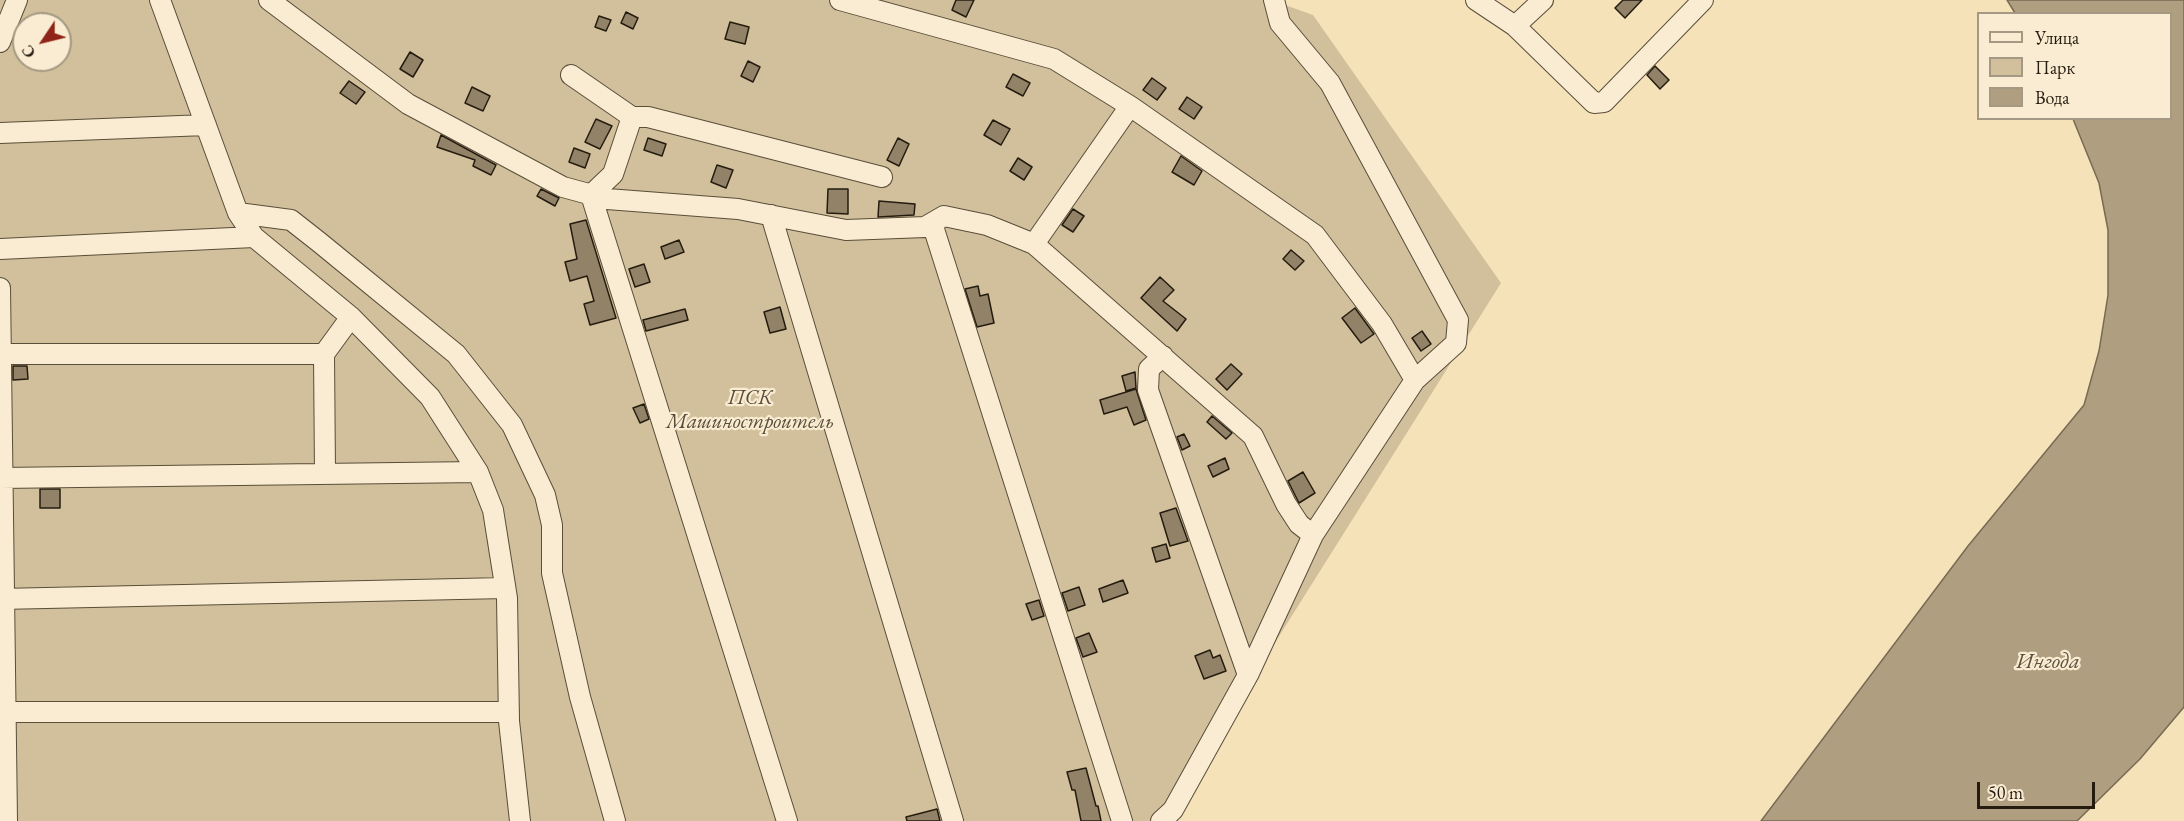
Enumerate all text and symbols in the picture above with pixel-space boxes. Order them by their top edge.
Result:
north arrow [12,12,72,72]
legend [1977,12,2172,120]
text: Улица [2035,26,2079,49]
text: С [17,41,40,62]
text: Парк [2035,56,2075,79]
text: Вода [2035,86,2069,109]
park label: ПСК Машиностроитель [666,385,834,435]
water label: Ингода [2016,649,2080,675]
scale bar [1980,770,2098,808]
text: 50 m [1988,781,2023,804]

